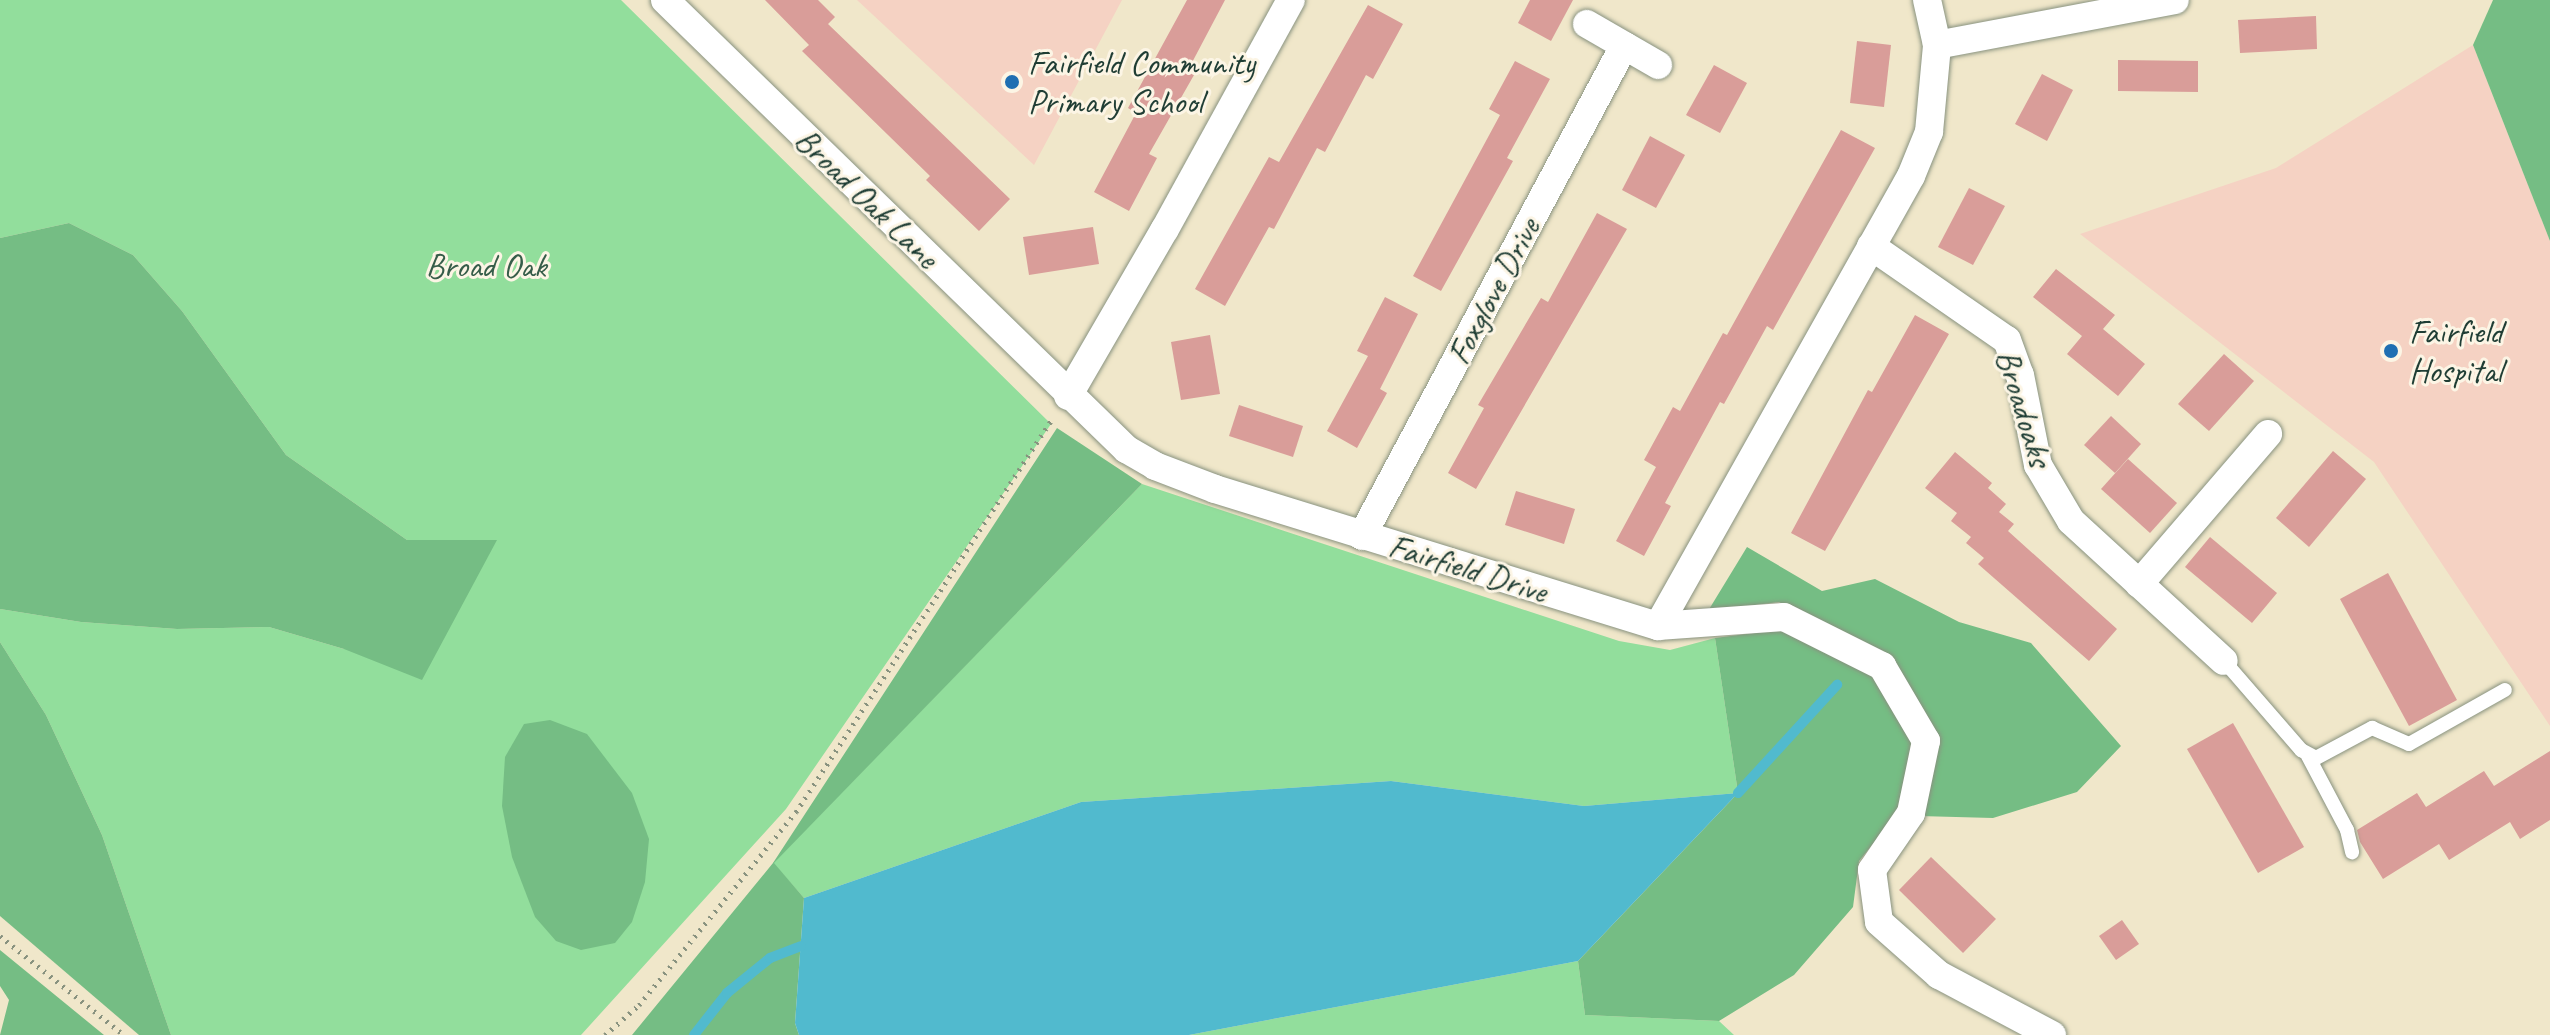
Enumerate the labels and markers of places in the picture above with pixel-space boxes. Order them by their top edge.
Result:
place label: Fairfield Community Primary School [1028,42,1255,122]
marker: Fairfield Community Primary School [1003,73,1021,91]
place label: Fairfield Hospital [2409,311,2503,390]
marker: Fairfield Hospital [2380,340,2402,362]

